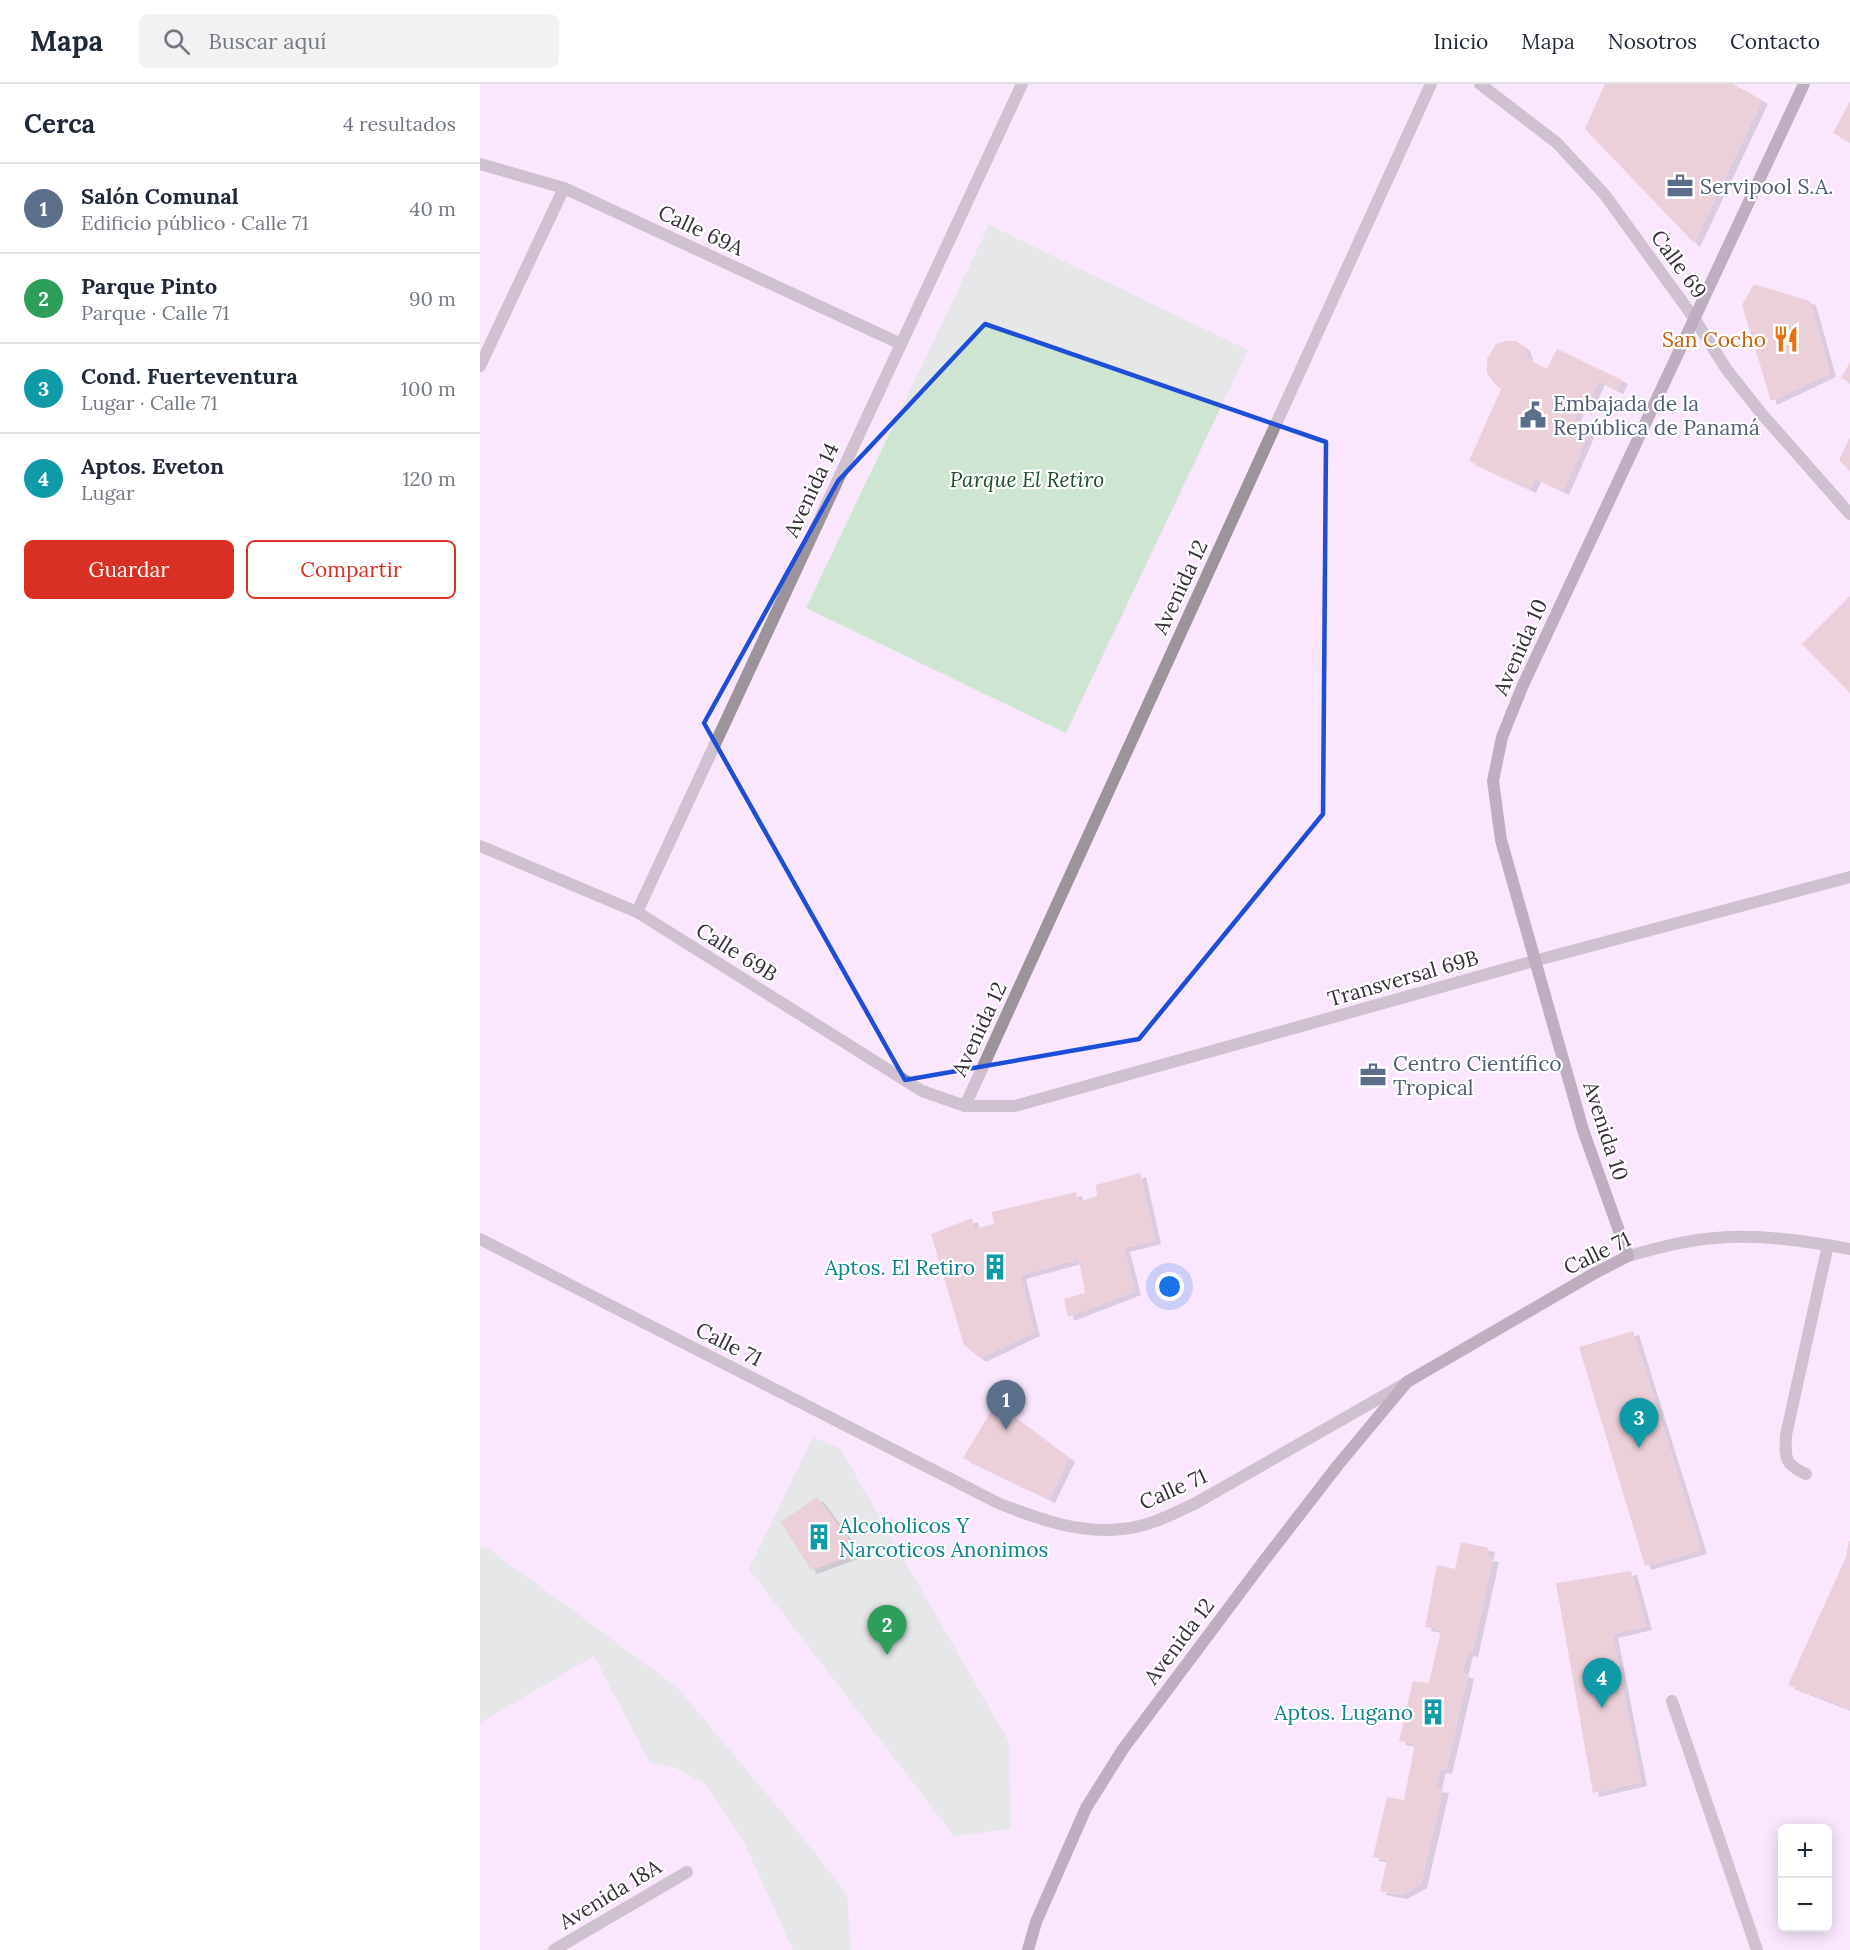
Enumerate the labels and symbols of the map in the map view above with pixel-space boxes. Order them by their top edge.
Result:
office icon: Servipool S.A. [1665,171,1695,201]
place label: Servipool S.A. [1700,173,1833,200]
street label: Calle 69A [654,198,749,262]
street label: Calle 69 [1645,224,1713,304]
restaurant icon: San Cocho [1771,324,1801,354]
place label: San Cocho [1662,326,1766,353]
place label: Embajada de la República de Panamá [1553,390,1760,441]
public building icon: Embajada de la República de Panamá [1518,400,1548,430]
street label: Avenida 14 [777,438,845,542]
park label: Parque El Retiro [950,466,1104,493]
street label: Avenida 12 [1146,535,1214,639]
street label: Avenida 10 [1486,595,1553,700]
street label: Calle 69B [691,916,783,988]
street label: Transversal 69B [1325,944,1481,1012]
street label: Avenida 12 [945,977,1013,1081]
place label: Centro Científico Tropical [1393,1050,1561,1101]
office icon: Centro Científico Tropical [1358,1060,1388,1090]
street label: Avenida 10 [1577,1077,1635,1184]
street label: Calle 71 [1559,1225,1635,1281]
building icon: Aptos. El Retiro [980,1252,1010,1282]
place label: Aptos. El Retiro [824,1254,975,1281]
your location [1155,1272,1184,1301]
street label: Calle 71 [691,1316,767,1372]
pin: 1 [986,1380,1026,1430]
pin: 3 [1620,1398,1658,1448]
street label: Calle 71 [1135,1462,1211,1516]
place label: Alcoholicos Y Narcoticos Anonimos [838,1512,1048,1563]
building icon: Alcoholicos Y Narcoticos Anonimos [804,1522,834,1552]
street label: Avenida 12 [1137,1593,1220,1690]
pin: 2 [868,1606,906,1655]
pin: 4 [1582,1658,1622,1708]
building icon: Aptos. Lugano [1418,1697,1448,1727]
place label: Aptos. Lugano [1273,1699,1413,1726]
street label: Avenida 18A [553,1852,667,1936]

